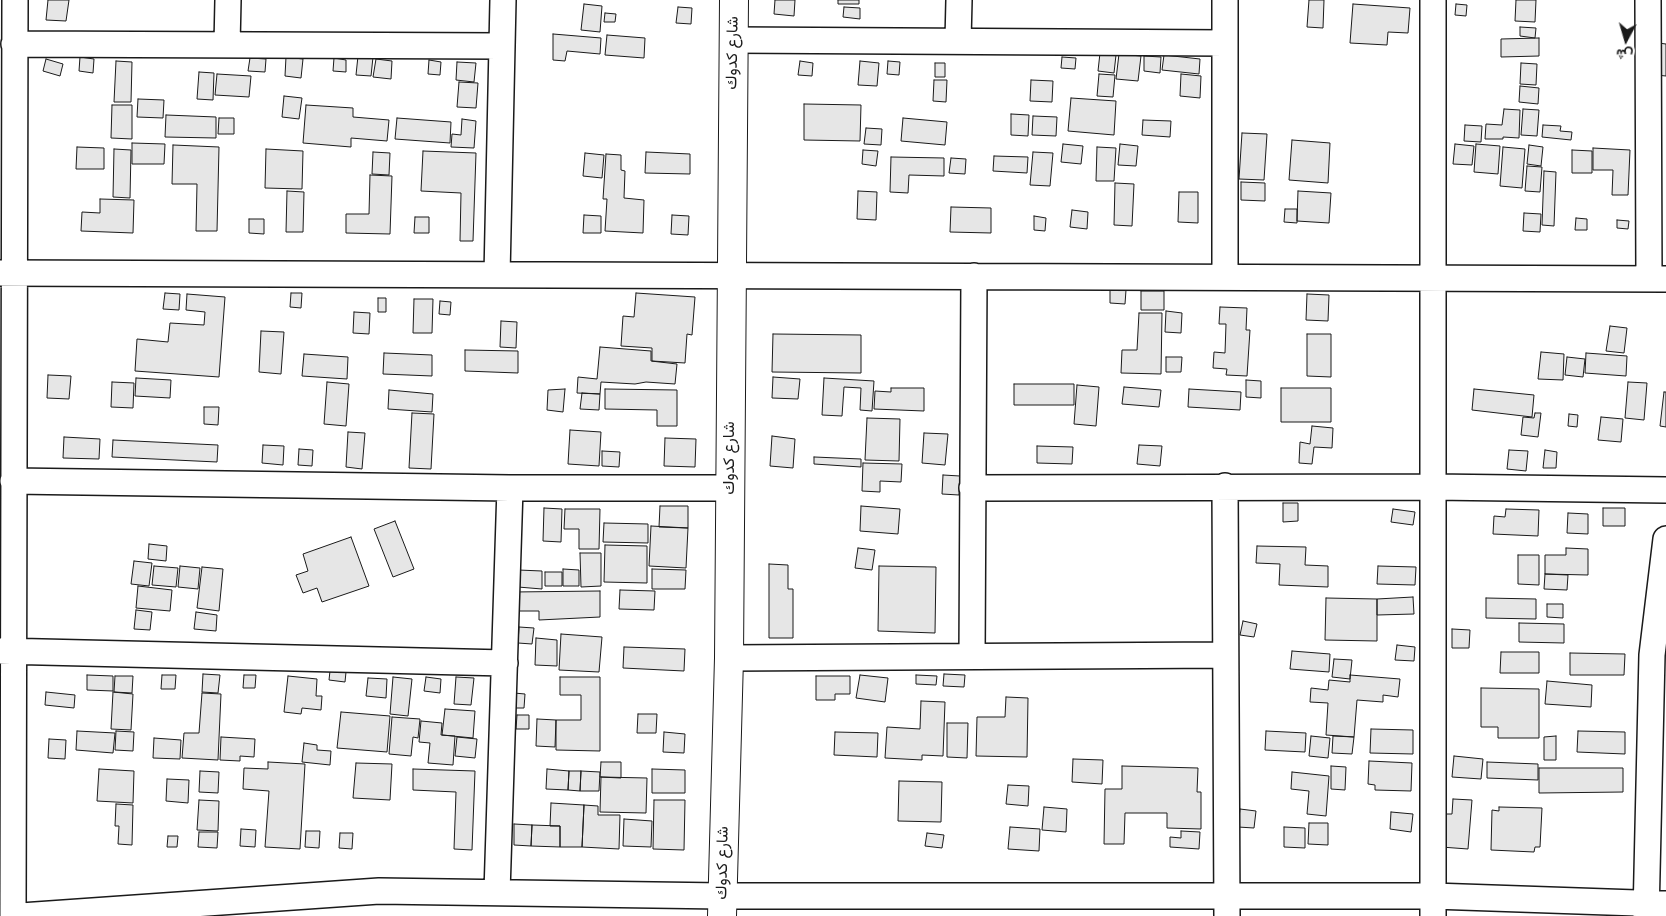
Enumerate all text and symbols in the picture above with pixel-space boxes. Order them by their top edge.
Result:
north arrow [1601,15,1651,65]
street label: شارع كدوك [723,16,743,90]
text: ش [1615,44,1634,66]
street label: شارع كدوك [720,421,740,495]
street label: شارع كدوك [713,826,733,900]

